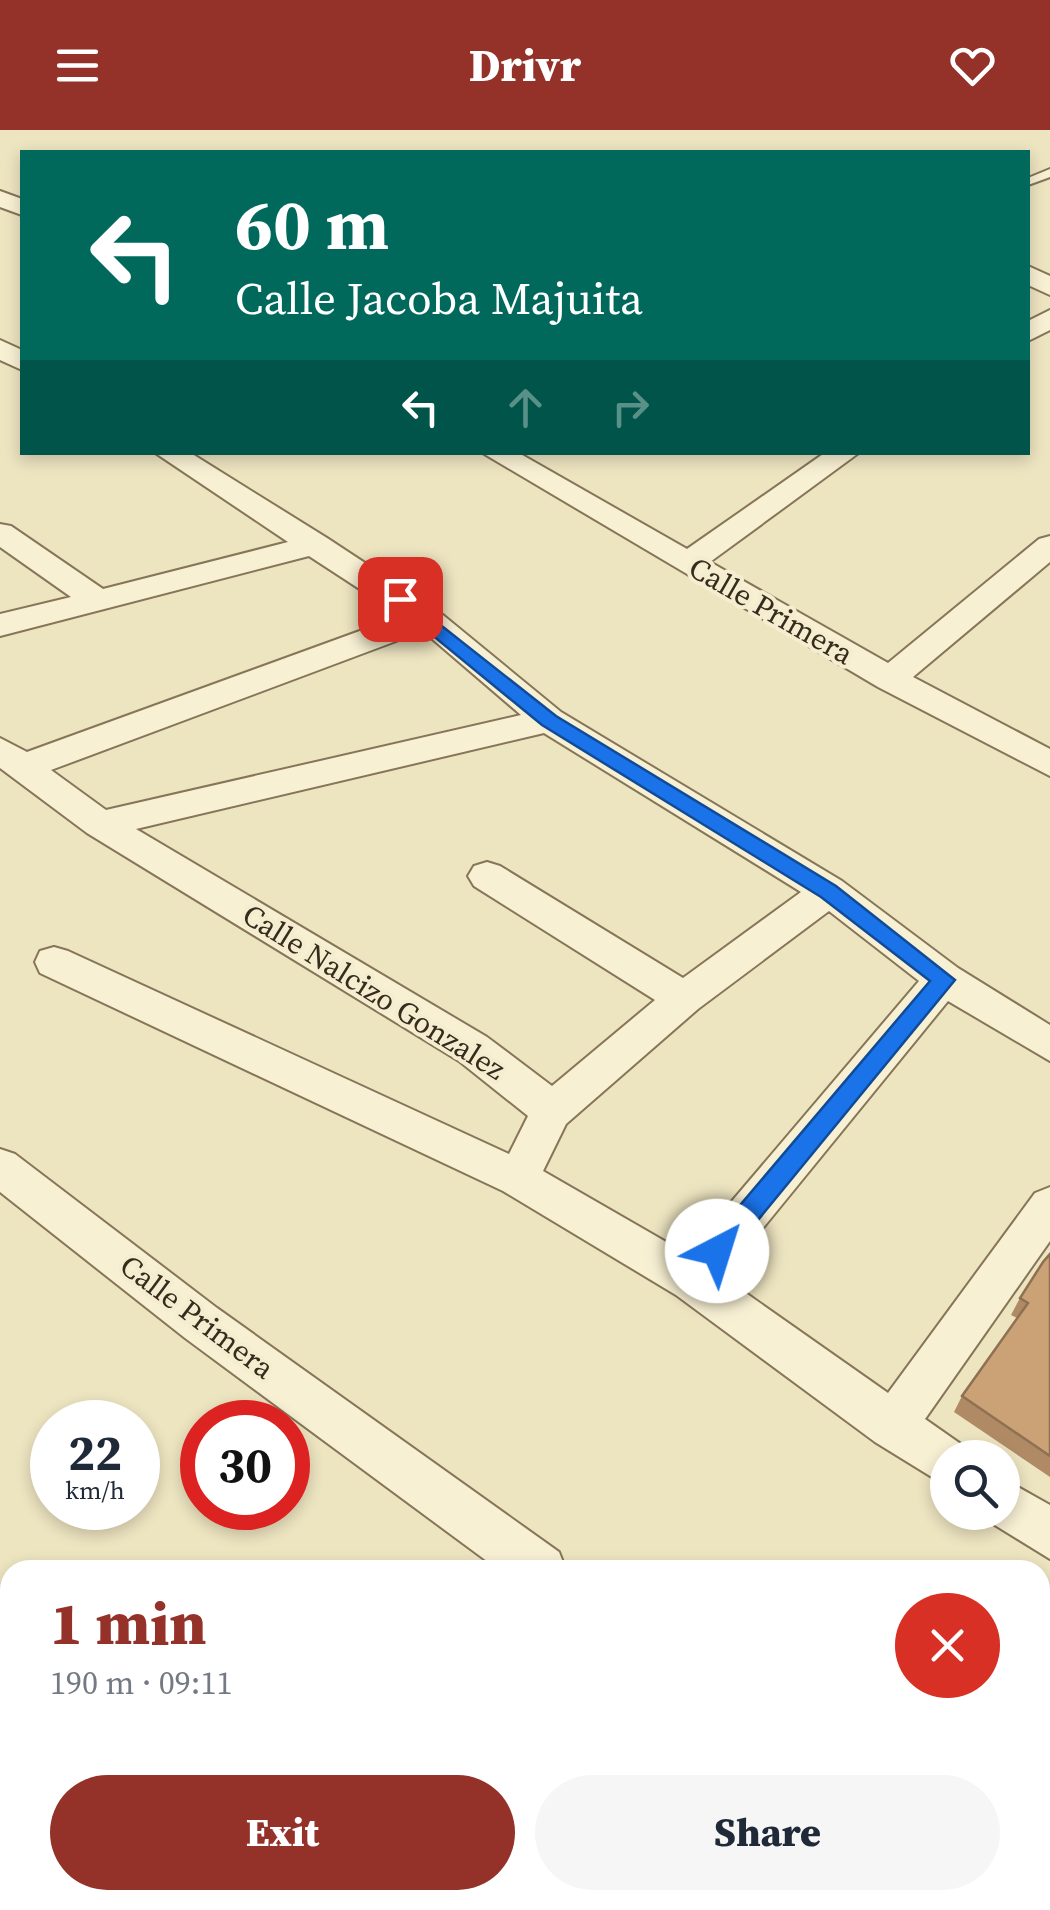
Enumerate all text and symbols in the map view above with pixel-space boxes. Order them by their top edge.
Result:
text: Drivr [469,34,581,96]
icon: menu [50,38,105,93]
icon: heart [945,38,1000,93]
text: 60 m [235,176,389,272]
icon: left [70,190,200,320]
text: Calle Jacoba Majuita [235,267,643,329]
icon: left [393,380,448,435]
icon: ahead [498,380,553,435]
icon: right [603,380,658,435]
street label: Calle Primera [682,547,862,675]
pin [358,557,443,642]
icon: arrive [373,572,428,627]
street label: Calle Nalcizo Gonzalez [235,894,514,1089]
position arrow [665,1199,769,1303]
street label: Calle Primera [112,1245,283,1389]
speed limit sign: 30 [180,1400,310,1530]
text: 22 [68,1418,122,1487]
map controls [930,1440,1020,1530]
button: search [930,1440,1020,1530]
text: km/h [65,1473,125,1507]
text: 1 min [50,1582,206,1664]
button: close [895,1593,1000,1698]
text: 190 m · 09:11 [50,1661,232,1705]
button: Exit [50,1775,515,1890]
button: Share [535,1775,1000,1890]

